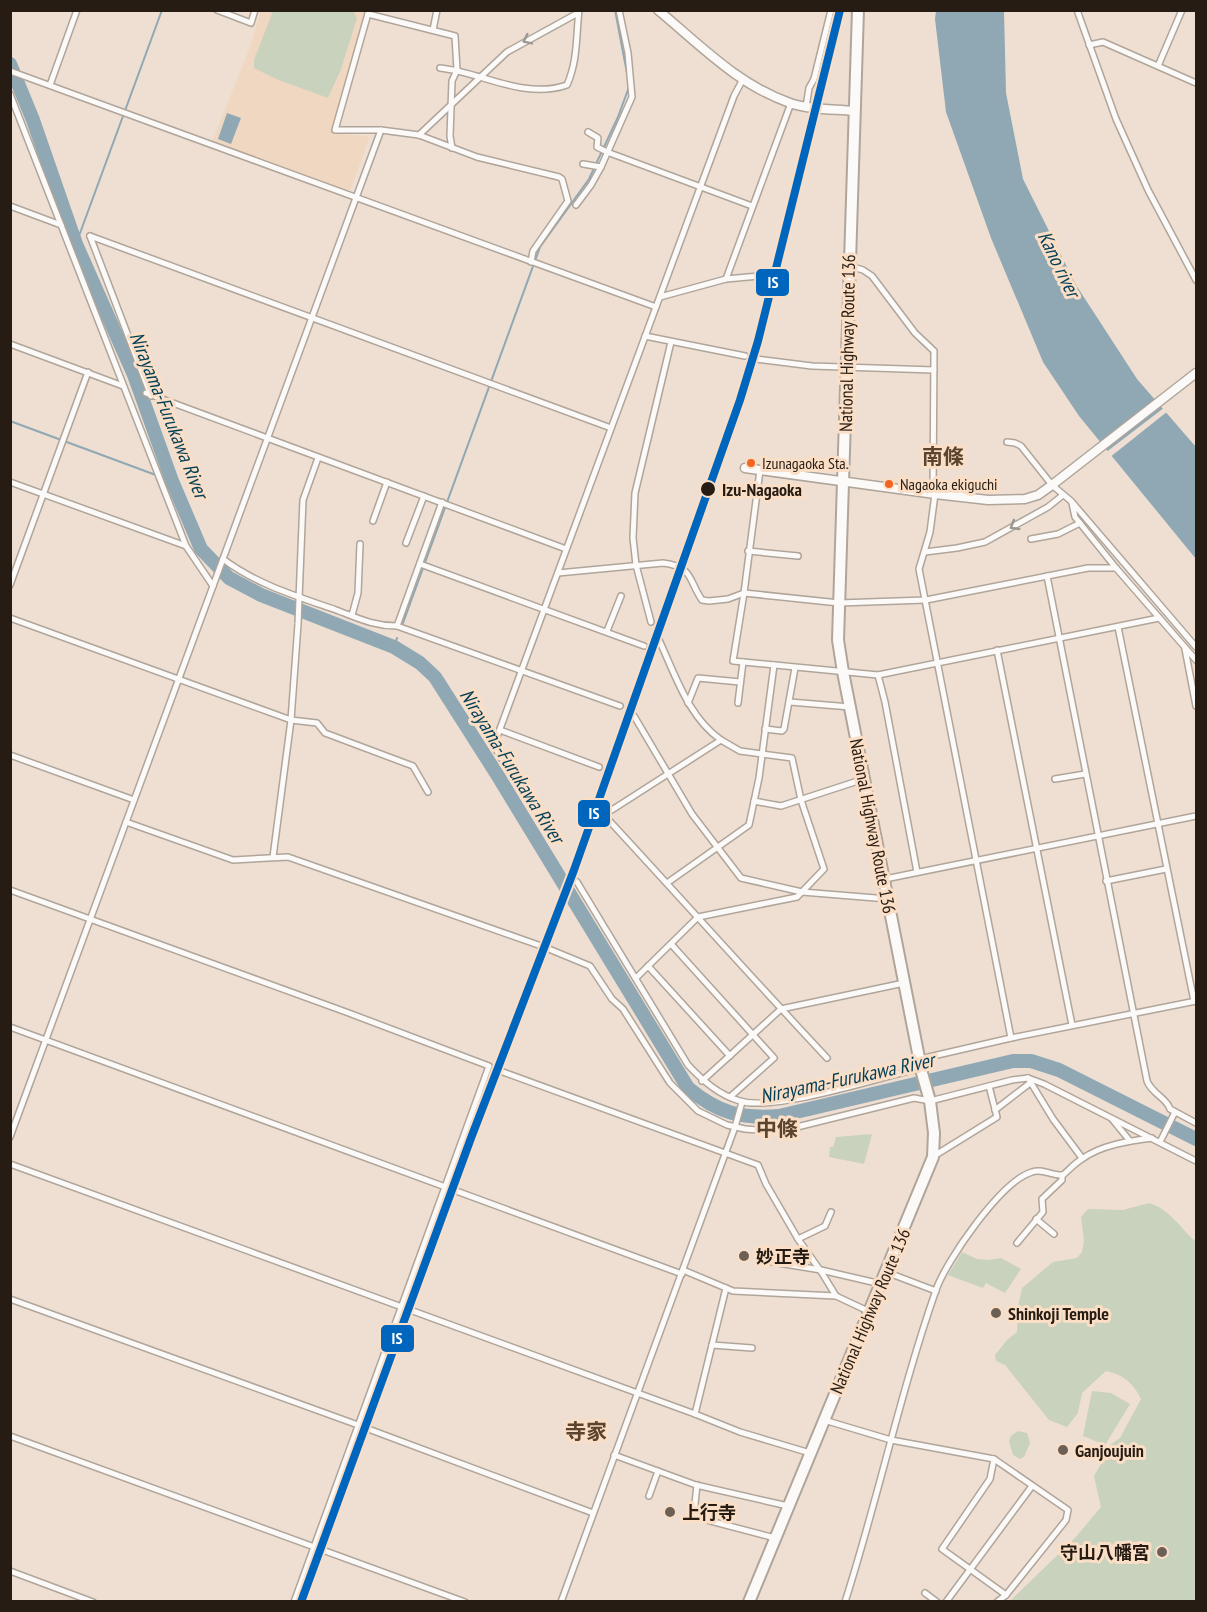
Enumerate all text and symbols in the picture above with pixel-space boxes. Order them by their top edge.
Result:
one-way arrow [522,33,533,45]
water label: Kano river [1032,227,1087,304]
street label: National Highway Route 136 [834,254,860,432]
line badge: IS [755,268,790,297]
text: IS [768,272,778,292]
water label: Nirayama-Furukawa River [124,328,215,504]
district label: 南條 [922,443,964,470]
place label: Izunagaoka Sta. [762,453,849,473]
marker: Izunagaoka Sta. [745,457,757,469]
place label: Nagaoka ekiguchi [900,474,998,494]
place label: Izu-Nagaoka [722,478,802,501]
marker: Nagaoka ekiguchi [883,478,895,490]
marker: Izu-Nagaoka [699,480,717,498]
one-way arrow [1010,518,1020,530]
water label: Nirayama-Furukawa River [454,684,571,850]
street label: National Highway Route 136 [845,737,901,915]
line badge: IS [577,799,611,828]
text: IS [589,803,599,823]
water label: Nirayama-Furukawa River [758,1046,939,1109]
district label: 中條 [756,1115,798,1142]
street label: National Highway Route 136 [825,1225,915,1397]
place label: 妙正寺 [756,1245,810,1268]
marker: 妙正寺 [737,1249,751,1263]
place label: Shinkoji Temple [1008,1302,1109,1325]
marker: Shinkoji Temple [989,1306,1003,1320]
line badge: IS [380,1324,415,1353]
text: IS [392,1328,402,1348]
district label: 寺家 [565,1418,607,1445]
place label: Ganjoujuin [1075,1439,1144,1462]
marker: Ganjoujuin [1056,1443,1070,1457]
place label: 上行寺 [682,1501,736,1524]
marker: 上行寺 [663,1505,677,1519]
place label: 守山八幡宮 [1060,1541,1150,1564]
marker: 守山八幡宮 [1155,1545,1169,1559]

